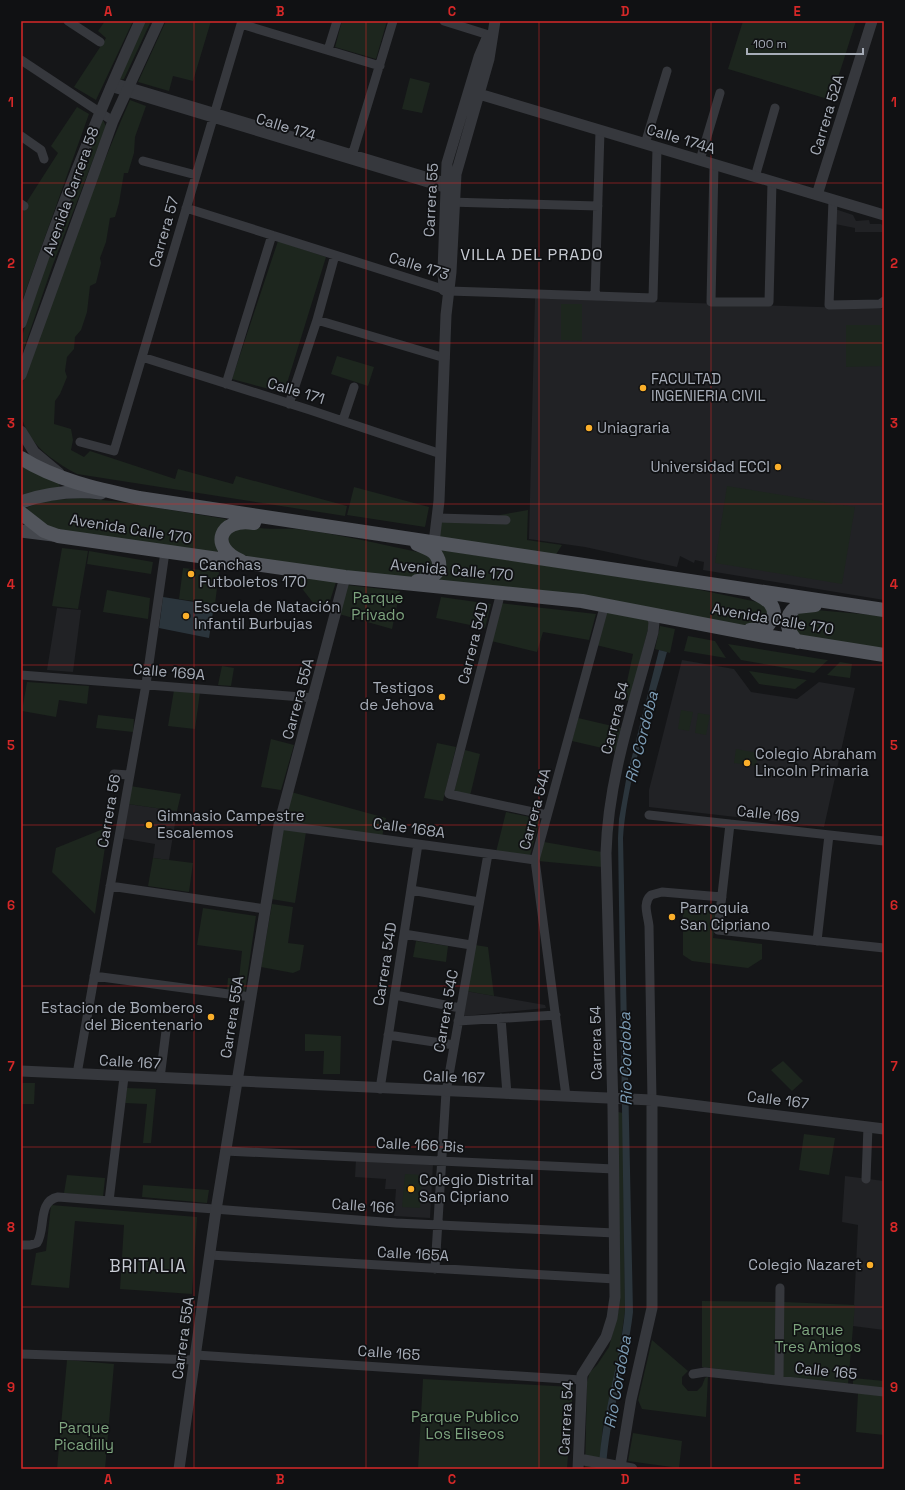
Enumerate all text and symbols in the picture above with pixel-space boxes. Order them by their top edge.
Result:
text: A [104,3,113,20]
text: B [276,3,285,20]
text: C [448,3,456,20]
text: D [621,3,630,20]
text: E [793,3,801,20]
scale bar [747,30,863,56]
text: 100 m [753,36,787,52]
street label: Carrera 52A [805,72,848,158]
text: 1 [8,94,14,111]
text: 1 [891,94,897,111]
street label: Calle 174 [254,108,318,145]
street label: Calle 174A [644,119,718,158]
street label: Avenida Carrera 58 [38,124,103,258]
street label: Carrera 55 [419,163,442,237]
street label: Carrera 57 [144,194,183,270]
district label: VILLA DEL PRADO [460,244,604,265]
street label: Calle 173 [387,247,452,284]
text: 2 [7,255,15,272]
text: 2 [890,255,898,272]
place label: FACULTAD INGENIERIA CIVIL [651,369,766,405]
street label: Calle 171 [265,373,327,408]
marker: FACULTAD INGENIERIA CIVIL [638,383,648,393]
text: 3 [7,415,15,432]
text: 3 [890,415,898,432]
place label: Uniagraria [597,418,670,437]
marker: Uniagraria [584,423,594,433]
place label: Universidad ECCI [650,457,770,476]
marker: Universidad ECCI [773,462,783,472]
street label: Avenida Calle 170 [69,509,194,548]
place label: Canchas Futboletos 170 [199,555,306,591]
street label: Avenida Calle 170 [390,555,514,584]
marker: Canchas Futboletos 170 [186,569,196,579]
text: 4 [7,576,15,593]
text: 4 [890,576,898,593]
park label: Parque Privado [351,588,405,624]
place label: Escuela de Natación Infantil Burbujas [194,597,340,633]
street label: Avenida Calle 170 [711,598,836,639]
street label: Carrera 54D [453,600,492,686]
marker: Escuela de Natación Infantil Burbujas [181,611,191,621]
street label: Carrera 55A [278,656,318,742]
street label: Calle 169A [132,659,206,684]
place label: Testigos de Jehova [360,678,434,714]
street label: Carrera 54 [596,679,633,756]
water label: Rio Cordoba [620,688,663,785]
marker: Testigos de Jehova [437,692,447,702]
text: 5 [7,737,15,754]
text: 5 [890,737,898,754]
place label: Colegio Abraham Lincoln Primaria [755,744,877,780]
marker: Colegio Abraham Lincoln Primaria [742,758,752,768]
street label: Carrera 54A [514,765,555,852]
street label: Carrera 56 [93,773,124,849]
street label: Calle 169 [736,801,800,826]
place label: Gimnasio Campestre Escalemos [157,806,305,842]
street label: Calle 168A [372,813,447,842]
marker: Gimnasio Campestre Escalemos [144,820,154,830]
text: 6 [7,897,15,914]
text: 6 [890,897,898,914]
place label: Parroquia San Cipriano [680,898,770,934]
marker: Parroquia San Cipriano [667,912,677,922]
street label: Carrera 54D [369,921,400,1007]
street label: Carrera 54C [429,968,462,1054]
street label: Carrera 55A [216,974,248,1060]
place label: Estacion de Bomberos del Bicentenario [41,998,203,1034]
street label: Carrera 54 [585,1006,606,1080]
water label: Rio Cordoba [614,1011,637,1106]
marker: Estacion de Bomberos del Bicentenario [206,1012,216,1022]
street label: Calle 167 [99,1050,162,1073]
text: 7 [7,1058,15,1075]
text: 7 [890,1058,898,1075]
street label: Calle 167 [423,1066,485,1087]
street label: Calle 167 [746,1086,810,1113]
street label: Calle 166 Bis [375,1133,465,1156]
place label: Colegio Distrital San Cipriano [419,1170,534,1206]
marker: Colegio Distrital San Cipriano [406,1184,416,1194]
street label: Calle 166 [331,1194,395,1217]
text: 8 [7,1219,15,1236]
text: 8 [890,1219,898,1236]
street label: Calle 165A [376,1242,450,1265]
district label: BRITALIA [109,1255,187,1277]
place label: Colegio Nazaret [748,1255,862,1274]
marker: Colegio Nazaret [865,1260,875,1270]
street label: Carrera 55A [167,1295,198,1381]
park label: Parque Tres Amigos [775,1320,861,1356]
water label: Rio Cordoba [599,1333,636,1430]
street label: Calle 165 [357,1341,421,1364]
street label: Calle 165 [794,1358,858,1383]
text: 9 [7,1379,15,1396]
text: 9 [890,1379,898,1396]
street label: Carrera 54 [554,1380,577,1456]
park label: Parque Publico Los Eliseos [411,1407,519,1443]
park label: Parque Picadilly [54,1418,114,1454]
text: A [104,1471,113,1488]
text: B [276,1471,285,1488]
text: C [448,1471,456,1488]
text: D [621,1471,630,1488]
text: E [793,1471,801,1488]

